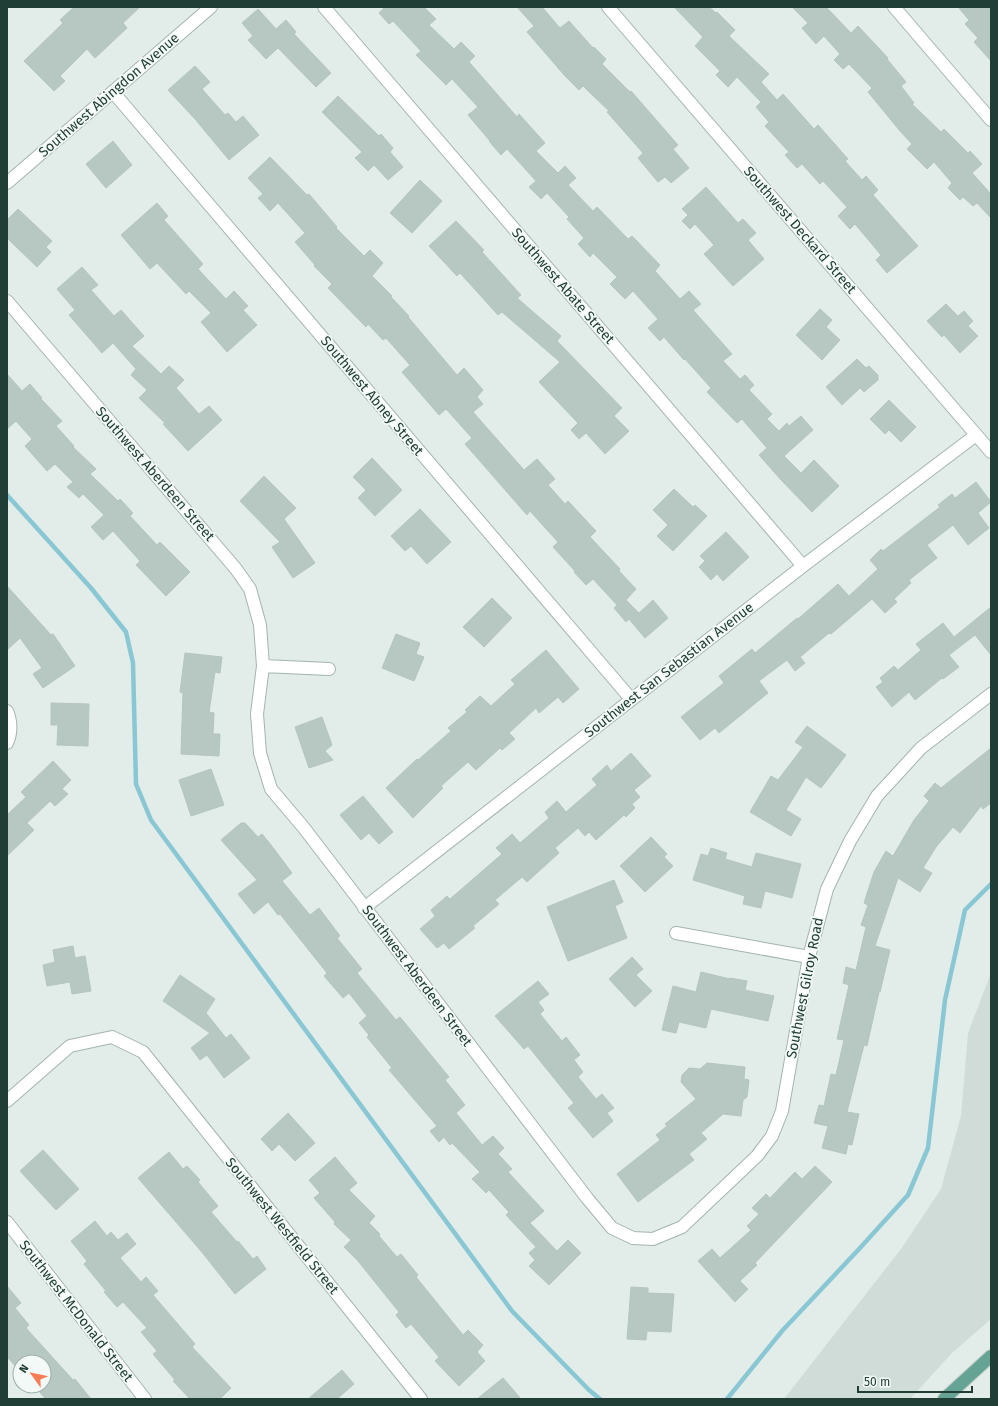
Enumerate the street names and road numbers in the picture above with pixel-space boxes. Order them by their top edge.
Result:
street label: Southwest Abingdon Avenue [35,29,183,161]
street label: Southwest Deckard Street [740,163,861,298]
street label: Southwest Abate Street [508,225,619,348]
street label: Southwest Abney Street [317,333,428,460]
street label: Southwest Aberdeen Street [92,403,219,545]
street label: Southwest San Sebastian Avenue [581,599,757,741]
street label: Southwest Aberdeen Street [358,902,476,1051]
street label: Southwest Gilroy Road [783,916,827,1060]
street label: Southwest Westfield Street [222,1154,343,1298]
street label: Southwest McDonald Street [16,1237,137,1386]

